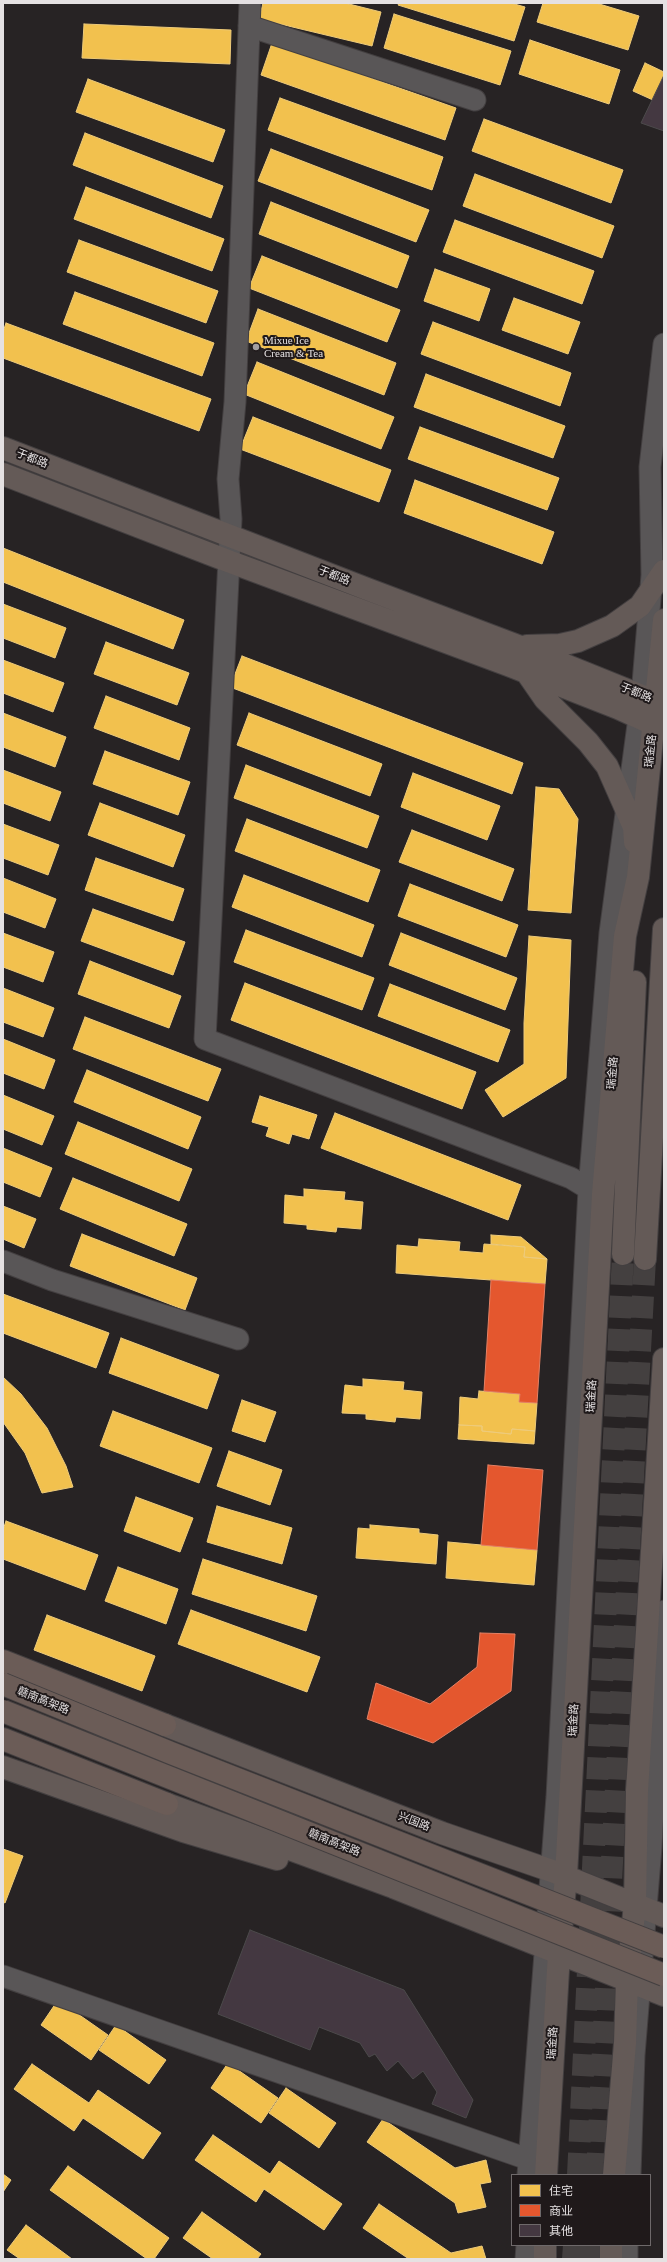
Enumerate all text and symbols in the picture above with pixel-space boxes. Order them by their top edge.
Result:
place label: Mixue Ice Cream & Tea [264,334,323,360]
marker: Mixue Ice Cream & Tea [251,342,261,352]
street label: 于都路 [14,447,50,471]
street label: 于都路 [316,564,352,588]
street label: 于都路 [618,681,654,705]
street label: 瑞金路 [643,734,659,768]
street label: 瑞金路 [605,1056,621,1090]
street label: 瑞金路 [585,1379,599,1413]
street label: 赣南高架路 [15,1685,71,1717]
street label: 瑞金路 [567,1703,581,1737]
street label: 兴国路 [396,1810,432,1834]
street label: 赣南高架路 [306,1827,362,1859]
street label: 瑞金路 [545,2026,561,2060]
legend [511,2174,651,2246]
text: 住宅 [549,2184,573,2198]
text: 商业 [549,2204,573,2218]
text: 其他 [549,2224,573,2238]

